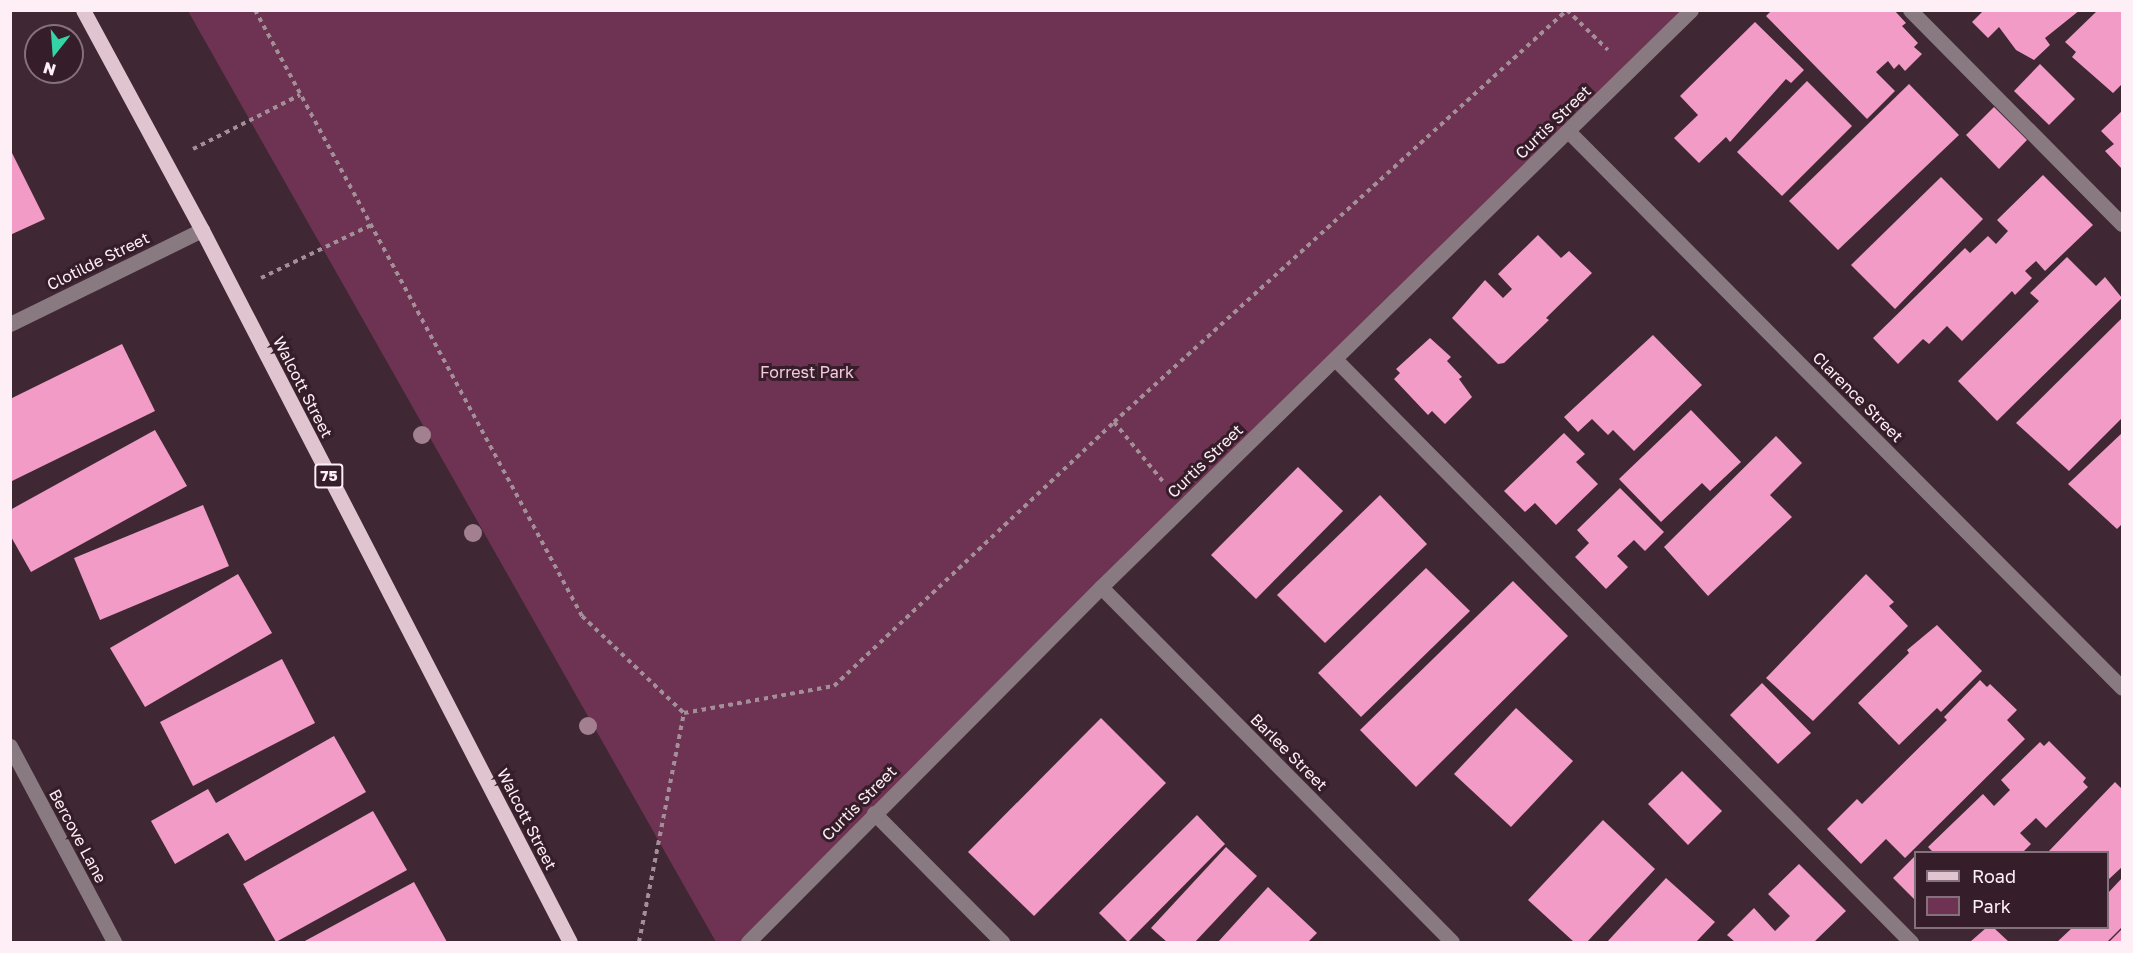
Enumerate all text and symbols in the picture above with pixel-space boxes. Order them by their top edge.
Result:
north arrow [24,24,84,84]
text: N [41,58,58,81]
street label: Curtis Street [1511,81,1595,163]
street label: Clotilde Street [44,228,152,294]
street label: Walcott Street [269,333,337,441]
street label: Clarence Street [1809,348,1907,446]
park label: Forrest Park [760,362,854,382]
street label: Curtis Street [1163,420,1247,502]
road number: 75 [314,464,344,488]
street label: Barlee Street [1247,710,1331,794]
street label: Curtis Street [818,762,900,844]
street label: Walcott Street [493,765,561,873]
street label: Bercove Lane [45,786,111,886]
legend [1914,851,2109,929]
text: Road [1972,865,2016,887]
text: Park [1972,895,2011,917]

